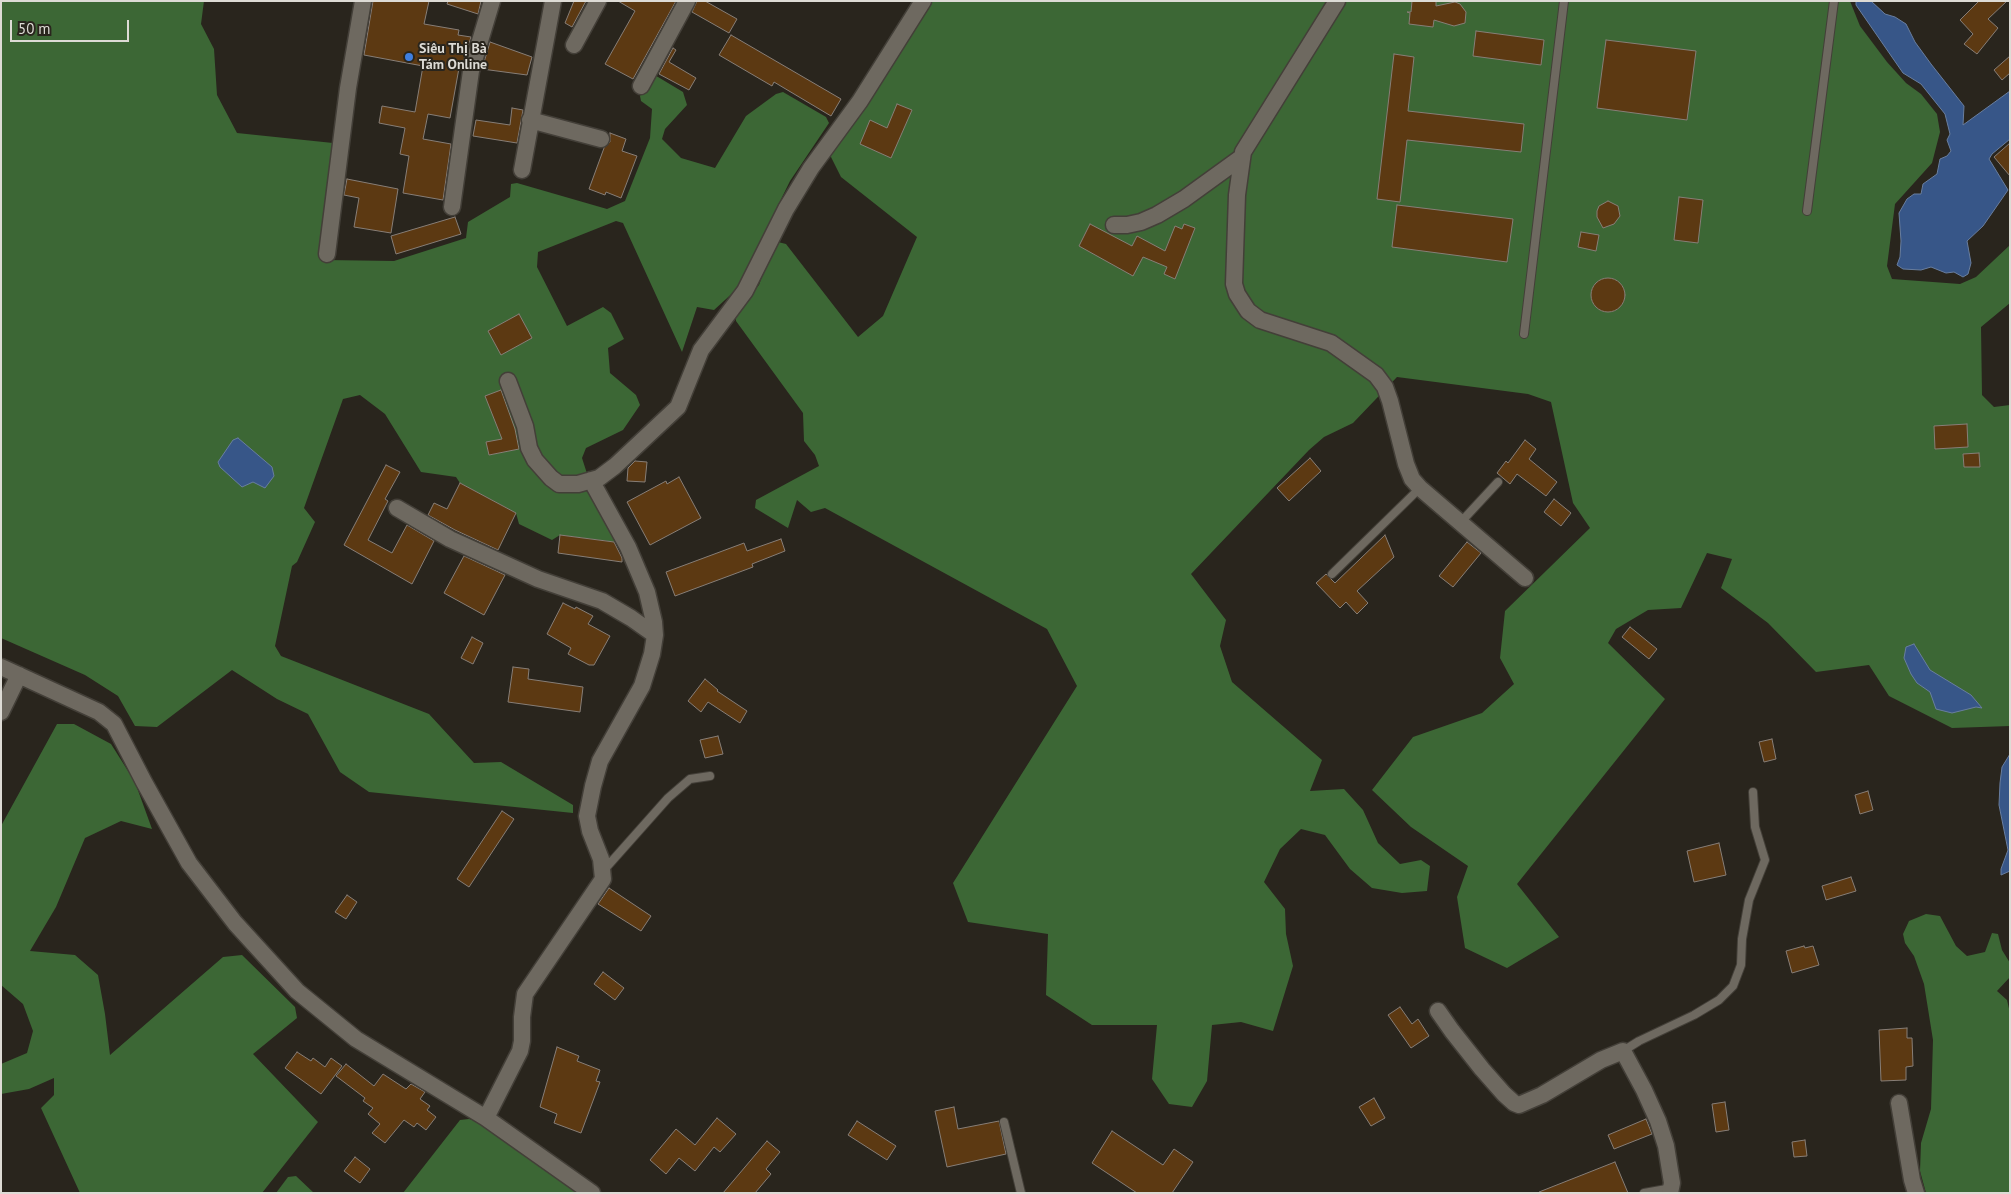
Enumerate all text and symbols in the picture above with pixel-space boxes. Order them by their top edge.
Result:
scale bar [12,10,131,42]
text: 50 m [18,19,51,38]
place label: Siêu Thị Bà Tám Online [419,41,487,74]
marker: Siêu Thị Bà Tám Online [403,51,415,63]

